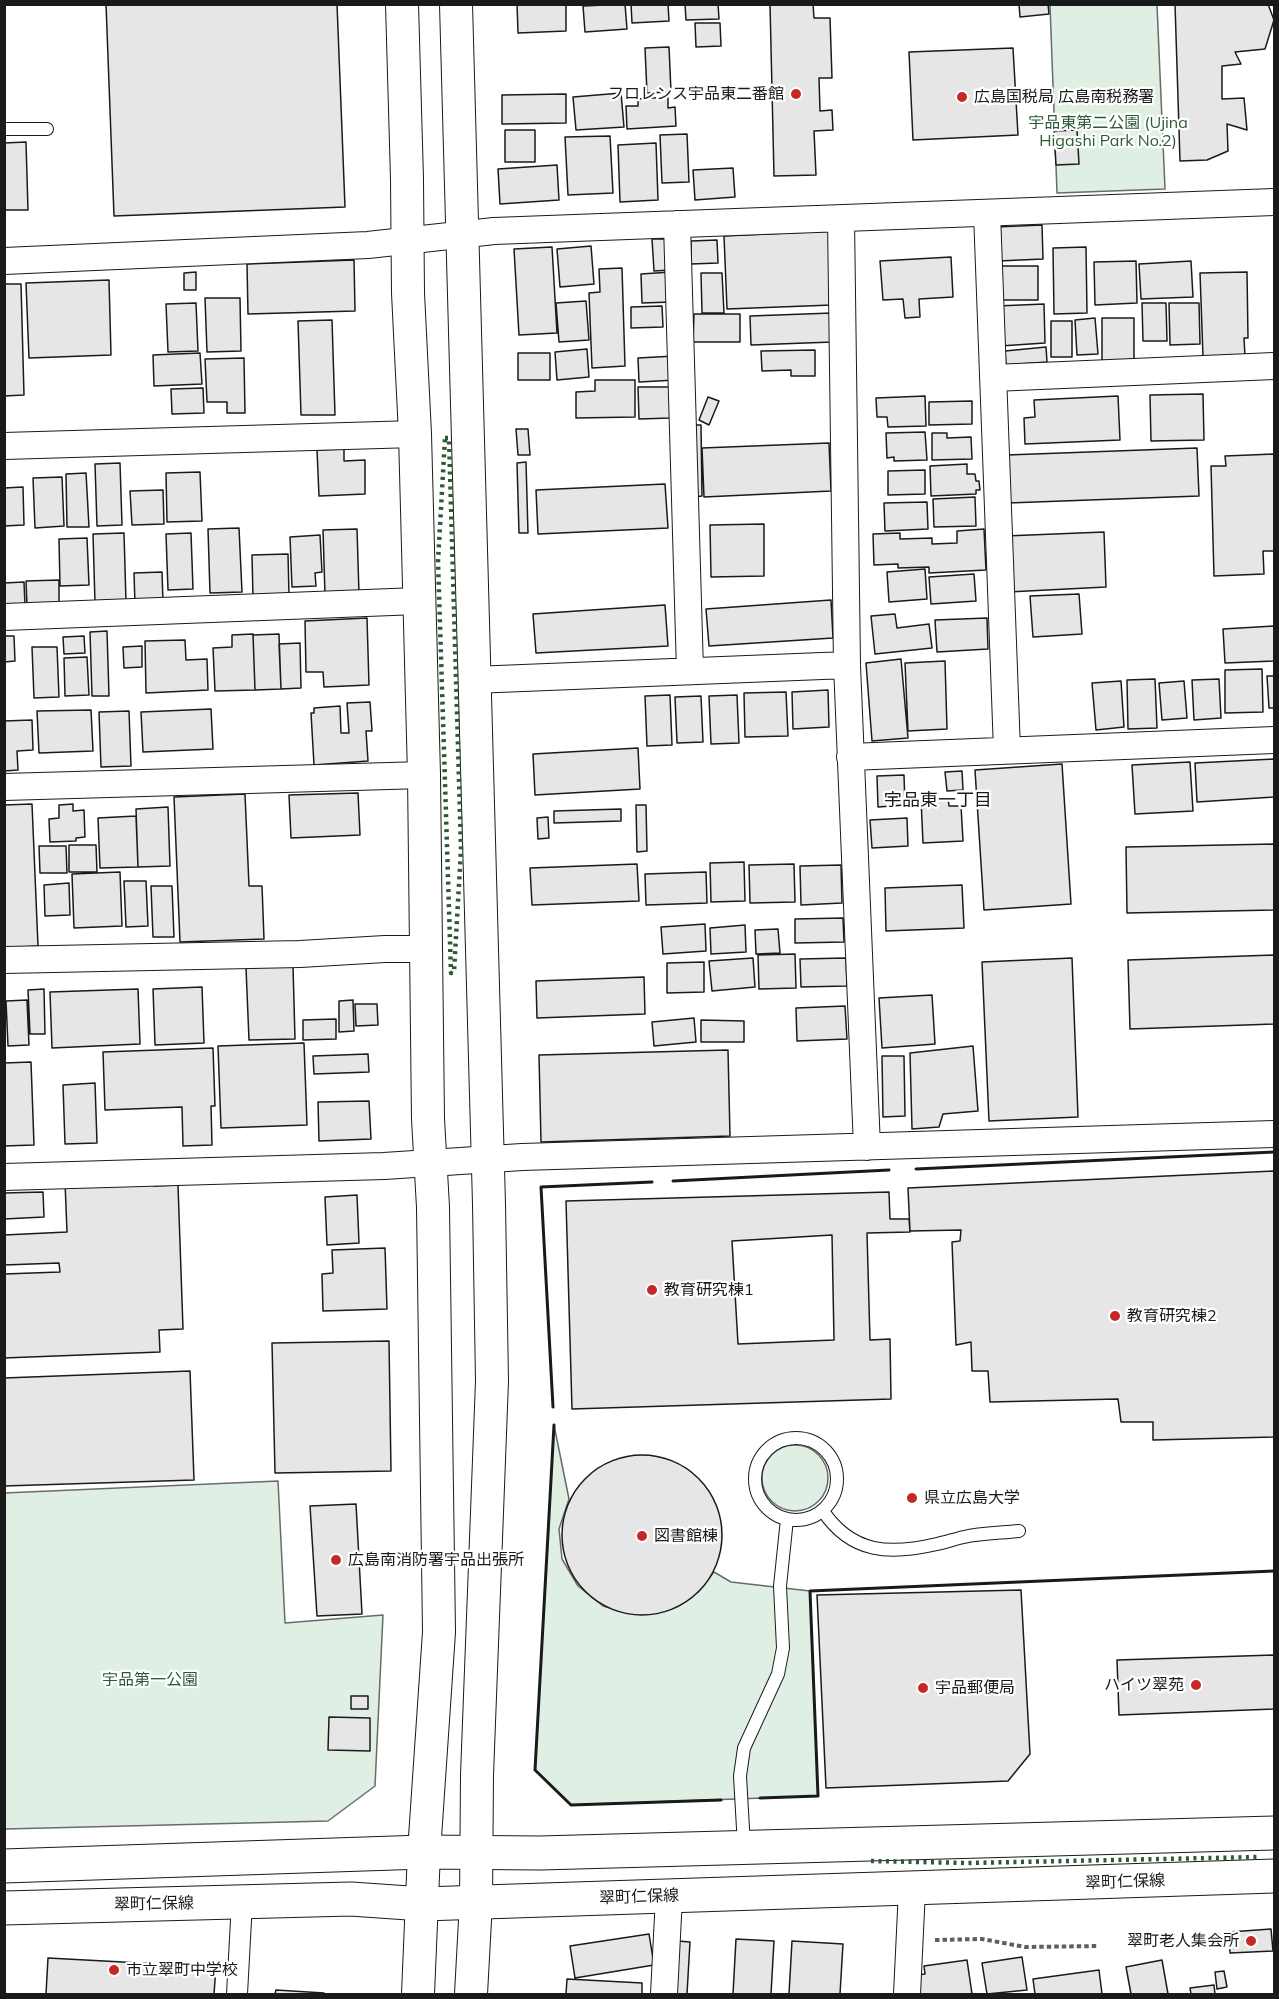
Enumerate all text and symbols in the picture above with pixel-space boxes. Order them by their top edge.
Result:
place label: フロレンス宇品東二番館 [608,84,784,104]
marker: フロレンス宇品東二番館 [789,87,803,101]
place label: 広島国税局 広島南税務署 [974,87,1154,107]
marker: 広島国税局 広島南税務署 [955,90,969,104]
park label: 宇品東第二公園 (Ujina Higashi Park No.2) [1028,113,1188,151]
district label: 宇品東一丁目 [884,790,992,812]
place label: 教育研究棟1 [664,1280,754,1300]
marker: 教育研究棟1 [645,1283,659,1297]
place label: 教育研究棟2 [1127,1306,1217,1326]
marker: 教育研究棟2 [1108,1309,1122,1323]
place label: 県立広島大学 [924,1488,1020,1508]
marker: 県立広島大学 [905,1491,919,1505]
place label: 図書館棟 [654,1526,718,1546]
marker: 図書館棟 [635,1529,649,1543]
place label: 広島南消防署宇品出張所 [348,1550,524,1570]
marker: 広島南消防署宇品出張所 [329,1553,343,1567]
park label: 宇品第一公園 [102,1670,198,1690]
place label: ハイツ翠苑 [1104,1675,1184,1695]
place label: 宇品郵便局 [935,1678,1015,1698]
marker: ハイツ翠苑 [1189,1678,1203,1692]
marker: 宇品郵便局 [916,1681,930,1695]
street label: 翠町仁保線 [1085,1871,1165,1893]
street label: 翠町仁保線 [599,1886,679,1908]
street label: 翠町仁保線 [114,1894,194,1914]
place label: 翠町老人集会所 [1127,1931,1239,1951]
marker: 翠町老人集会所 [1244,1934,1258,1948]
place label: 市立翠町中学校 [126,1960,238,1980]
marker: 市立翠町中学校 [107,1963,121,1977]

